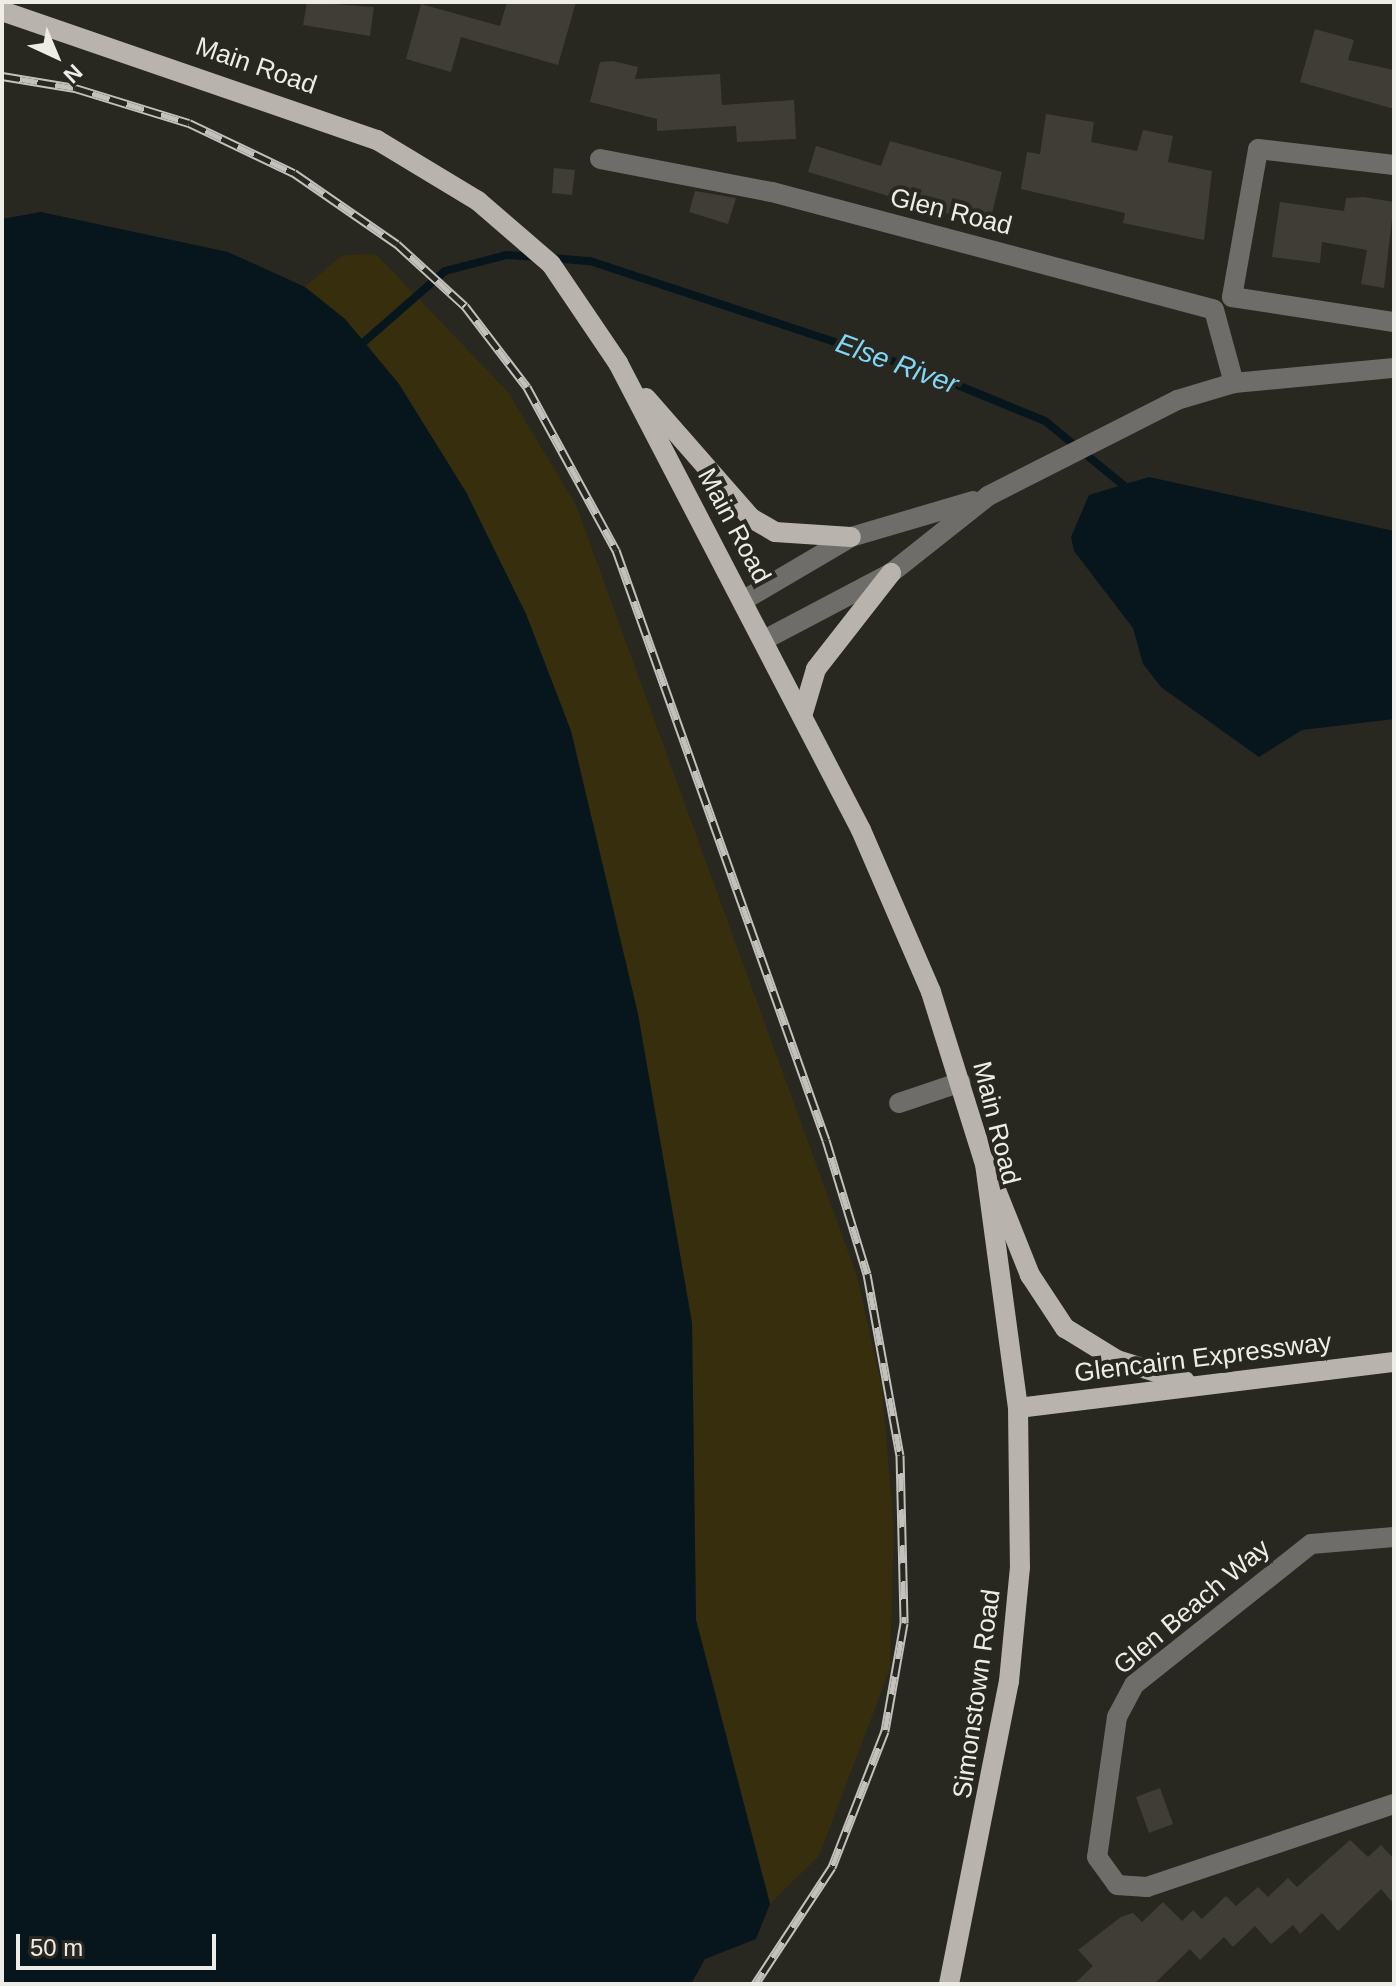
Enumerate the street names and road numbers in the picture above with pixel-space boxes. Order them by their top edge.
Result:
street label: Main Road [191,31,321,101]
street label: Glen Road [887,182,1015,242]
street label: Main Road [691,463,777,589]
street label: Main Road [966,1058,1026,1188]
street label: Glencairn Expressway [1073,1327,1333,1389]
street label: Glen Beach Way [1108,1533,1276,1681]
street label: Simonstown Road [947,1587,1007,1801]

